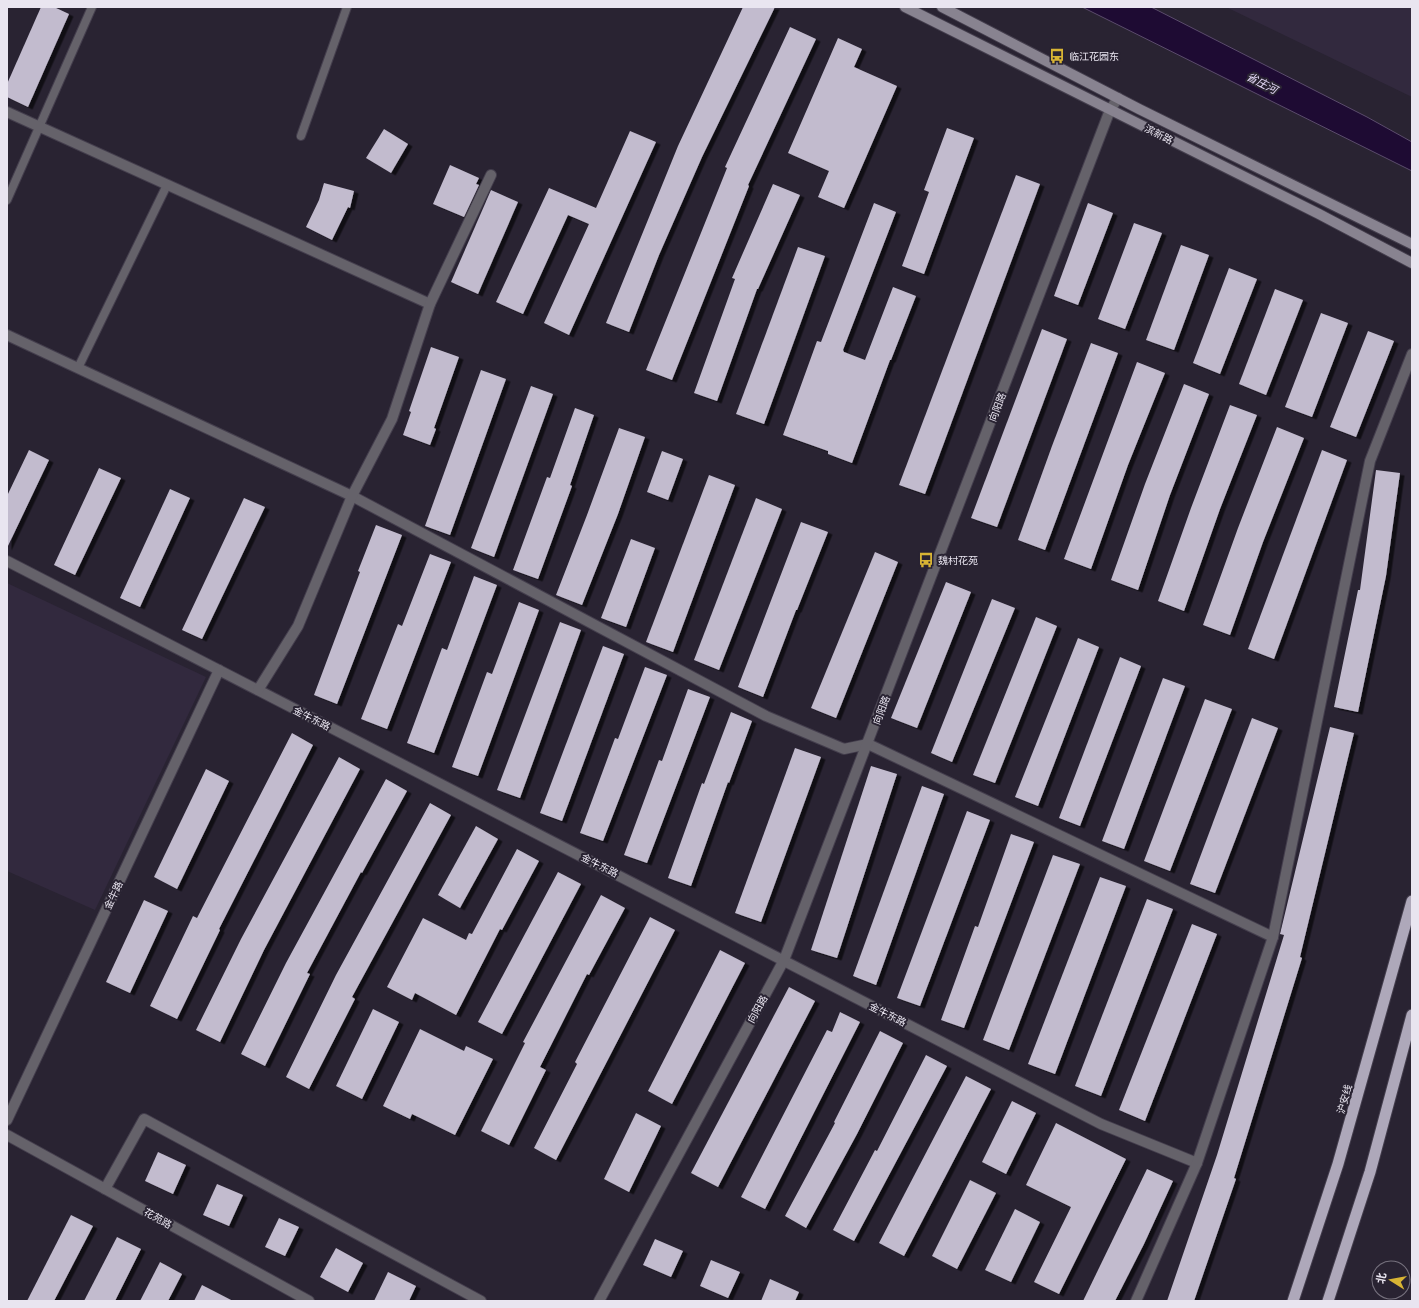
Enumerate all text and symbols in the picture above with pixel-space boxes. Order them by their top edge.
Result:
bus stop icon: 临江花园东 [1048,47,1066,65]
place label: 临江花园东 [1069,51,1119,62]
water label: 省庄河 [1245,70,1281,97]
street label: 滨新路 [1143,123,1175,146]
street label: 向阳路 [987,391,1008,423]
bus stop icon: 魏村花苑 [917,551,935,569]
place label: 魏村花苑 [938,555,978,566]
street label: 向阳路 [871,694,892,726]
street label: 金牛东路 [291,704,332,732]
street label: 金牛东路 [579,851,620,879]
street label: 金牛路 [102,879,125,911]
street label: 向阳路 [745,993,770,1025]
street label: 金牛东路 [867,1000,908,1028]
street label: 沪安线 [1335,1083,1354,1115]
street label: 花苑路 [142,1206,174,1231]
north arrow [1371,1260,1411,1300]
text: 北 [1374,1272,1388,1285]

